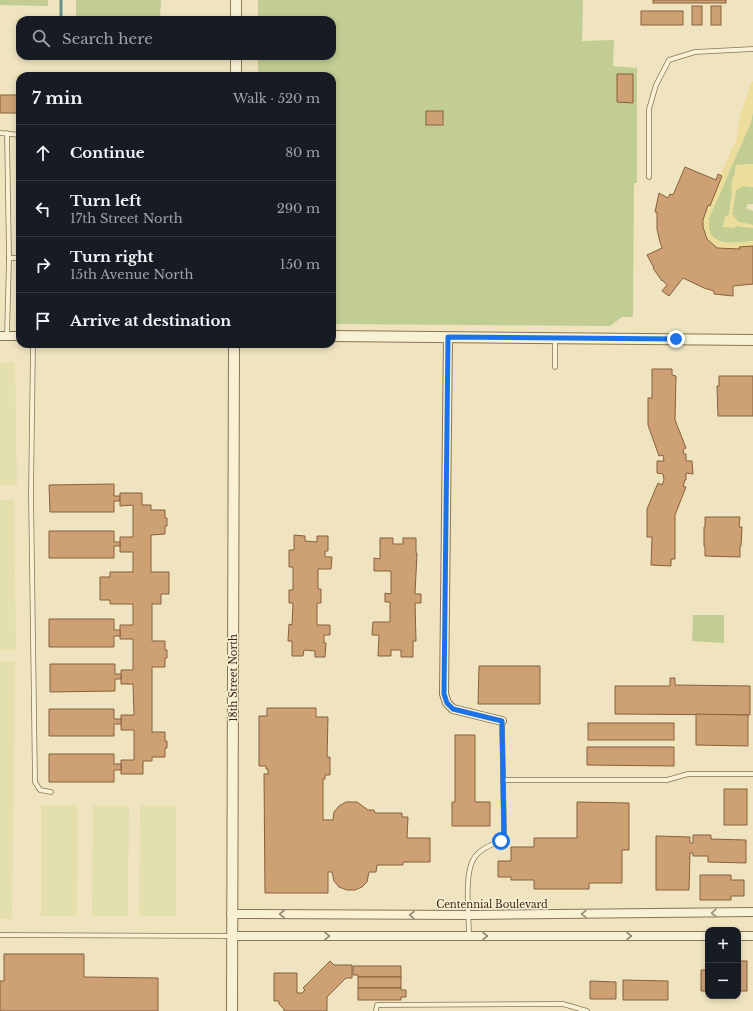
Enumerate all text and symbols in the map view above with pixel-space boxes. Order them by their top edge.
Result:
search box [16,16,336,60]
icon: search [30,27,52,49]
text: Search here [62,29,153,48]
text: 7 min [32,88,83,109]
text: Walk · 520 m [233,90,320,107]
icon: ahead [32,142,54,164]
text: Continue [70,143,145,162]
text: 80 m [285,144,320,161]
text: Turn left [70,191,141,210]
icon: left [32,198,54,220]
text: 290 m [277,200,320,217]
text: 17th Street North [70,210,183,227]
text: Turn right [70,247,153,266]
icon: right [32,254,54,276]
text: 150 m [280,256,320,273]
text: 15th Avenue North [70,266,193,283]
icon: arrive [32,310,54,332]
text: Arrive at destination [70,311,231,330]
route end [667,330,685,348]
street label: 18th Street North [227,634,240,722]
route start [492,832,510,850]
street label: Centennial Boulevard [436,898,548,911]
one-way arrow [711,909,717,917]
one-way arrow [279,910,285,918]
one-way arrow [581,910,587,918]
one-way arrow [409,911,415,919]
map controls [705,927,741,999]
button: + [705,927,741,963]
one-way arrow [324,932,330,940]
one-way arrow [482,932,488,941]
one-way arrow [626,932,632,940]
button: − [705,963,741,999]

